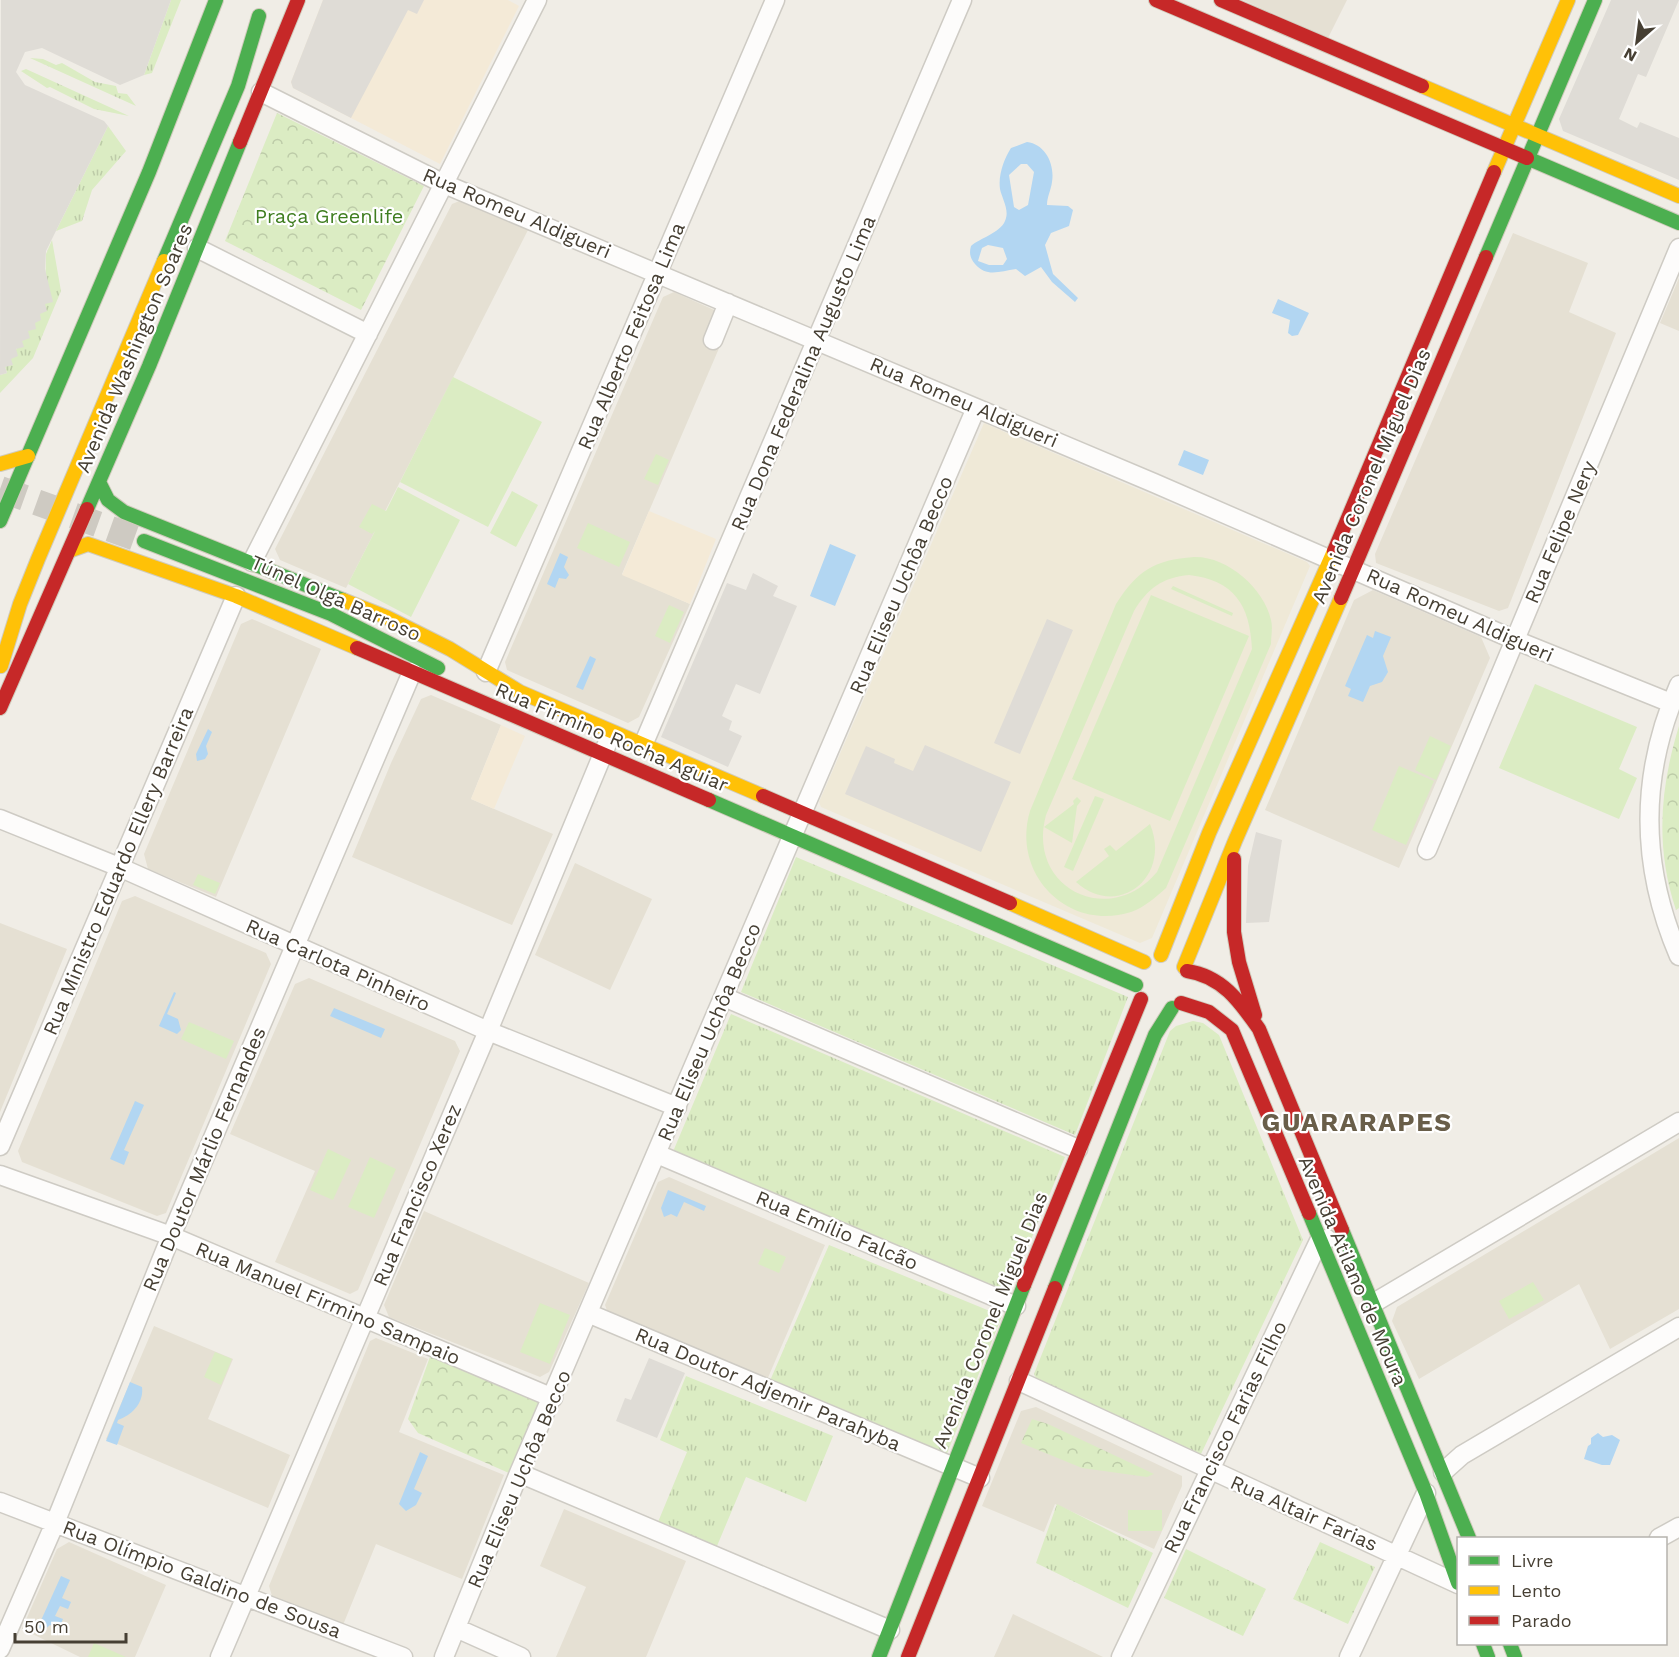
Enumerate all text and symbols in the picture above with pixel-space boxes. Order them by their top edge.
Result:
north arrow [1607,12,1667,72]
text: N [1620,44,1640,66]
street label: Rua Romeu Aldigueri [419,162,615,264]
park label: Praça Greenlife [255,204,403,228]
street label: Rua Dona Federalina Augusto Lima [726,212,880,534]
street label: Rua Alberto Feitosa Lima [572,219,690,453]
street label: Avenida Washington Soares [70,220,198,476]
street label: Avenida Coronel Miguel Dias [1306,345,1436,607]
street label: Rua Romeu Aldigueri [866,351,1062,453]
street label: Rua Felipe Nery [1519,456,1601,607]
street label: Rua Eliseu Uchôa Becco [844,472,958,698]
street label: Túnel Olga Barroso [247,550,425,646]
street label: Rua Romeu Aldigueri [1363,563,1557,667]
street label: Rua Firmino Rocha Aguiar [492,677,732,797]
street label: Rua Ministro Eduardo Ellery Barreira [38,703,198,1039]
street label: Rua Carlota Pinheiro [242,914,434,1016]
street label: Rua Eliseu Uchôa Becco [652,919,766,1145]
street label: Rua Doutor Márlio Fernandes [137,1023,271,1295]
street label: Rua Francisco Xerez [368,1100,466,1290]
district label: GUARARAPES [1262,1107,1452,1137]
street label: Avenida Atilano de Moura [1294,1152,1412,1390]
street label: Rua Emílio Falcão [752,1185,922,1275]
street label: Avenida Coronel Miguel Dias [927,1188,1053,1452]
street label: Rua Manuel Firmino Sampaio [192,1236,464,1370]
street label: Rua Francisco Farias Filho [1158,1317,1292,1557]
street label: Rua Doutor Adjemir Parahyba [632,1322,904,1456]
street label: Rua Eliseu Uchôa Becco [462,1366,576,1592]
street label: Rua Altair Farias [1227,1470,1381,1556]
street label: Rua Olímpio Galdino de Sousa [59,1515,345,1643]
legend [1457,1537,1667,1645]
text: Livre [1511,1550,1553,1571]
text: Lento [1511,1580,1561,1601]
scale bar [15,1606,126,1644]
text: Parado [1511,1610,1572,1631]
text: 50 m [24,1616,69,1637]

